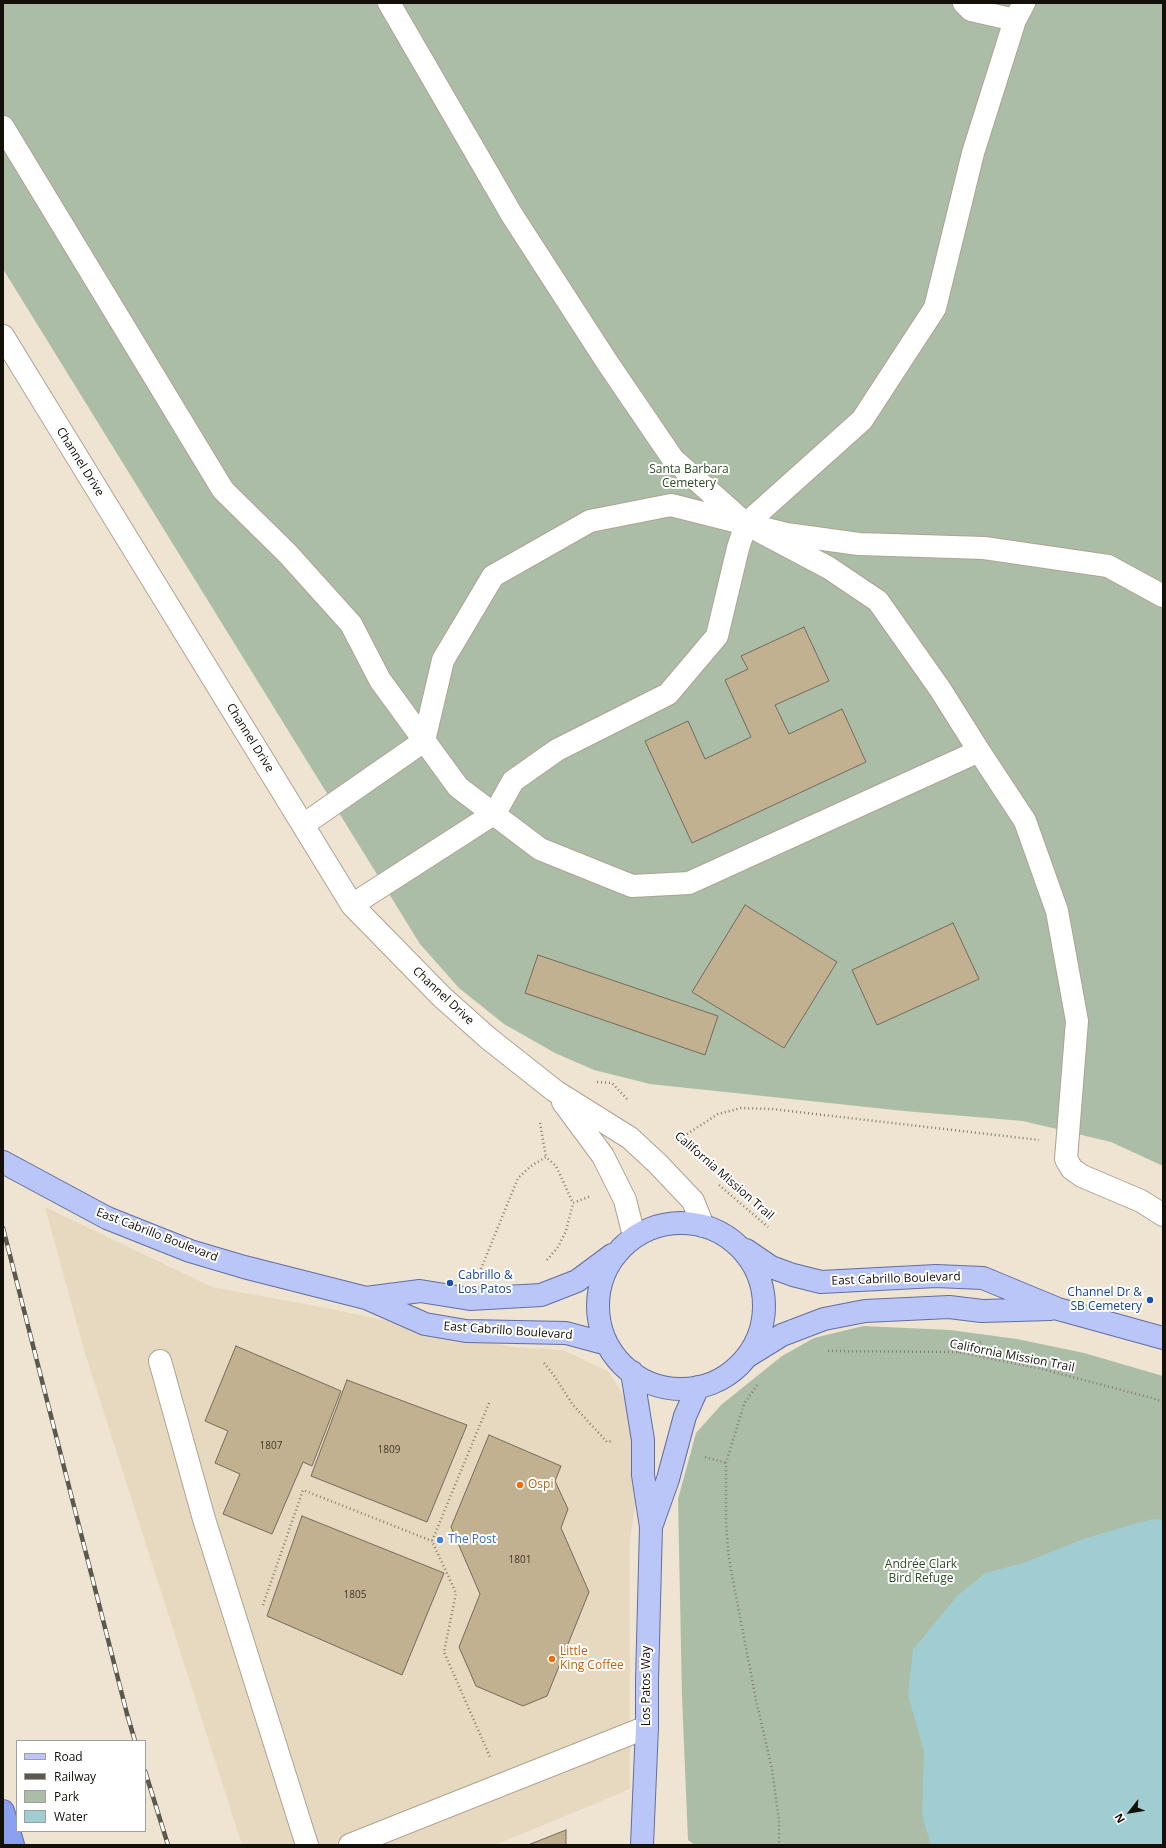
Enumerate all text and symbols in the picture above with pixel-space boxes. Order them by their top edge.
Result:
street label: Channel Drive [53,425,107,499]
park label: Santa Barbara Cemetery [649,463,729,491]
street label: Channel Drive [223,701,277,775]
street label: Channel Drive [409,964,477,1028]
street label: California Mission Trail [671,1129,777,1223]
street label: East Cabrillo Boulevard [94,1205,220,1265]
place label: Cabrillo & Los Patos [458,1269,513,1297]
street label: East Cabrillo Boulevard [831,1270,961,1288]
marker: Cabrillo & Los Patos [445,1278,455,1288]
place label: Channel Dr & SB Cemetery [1067,1286,1142,1314]
marker: Channel Dr & SB Cemetery [1145,1295,1155,1305]
street label: East Cabrillo Boulevard [443,1319,573,1343]
street label: California Mission Trail [948,1337,1076,1375]
house number: 1807 [260,1440,282,1452]
house number: 1809 [378,1444,400,1456]
place label: Ospi [528,1478,553,1492]
marker: Ospi [515,1480,525,1490]
place label: The Post [448,1533,496,1547]
marker: The Post [435,1535,445,1545]
house number: 1801 [509,1554,531,1566]
park label: Andrée Clark Bird Refuge [885,1558,957,1586]
house number: 1805 [344,1589,366,1601]
place label: Little King Coffee [560,1645,624,1673]
street label: Los Patos Way [640,1646,654,1726]
marker: Little King Coffee [547,1654,557,1664]
legend [16,1740,146,1832]
text: Road [54,1748,83,1765]
text: Railway [54,1768,96,1785]
text: Park [54,1788,79,1805]
north arrow [1110,1792,1150,1832]
text: Water [54,1808,88,1825]
text: N [1111,1811,1128,1826]

